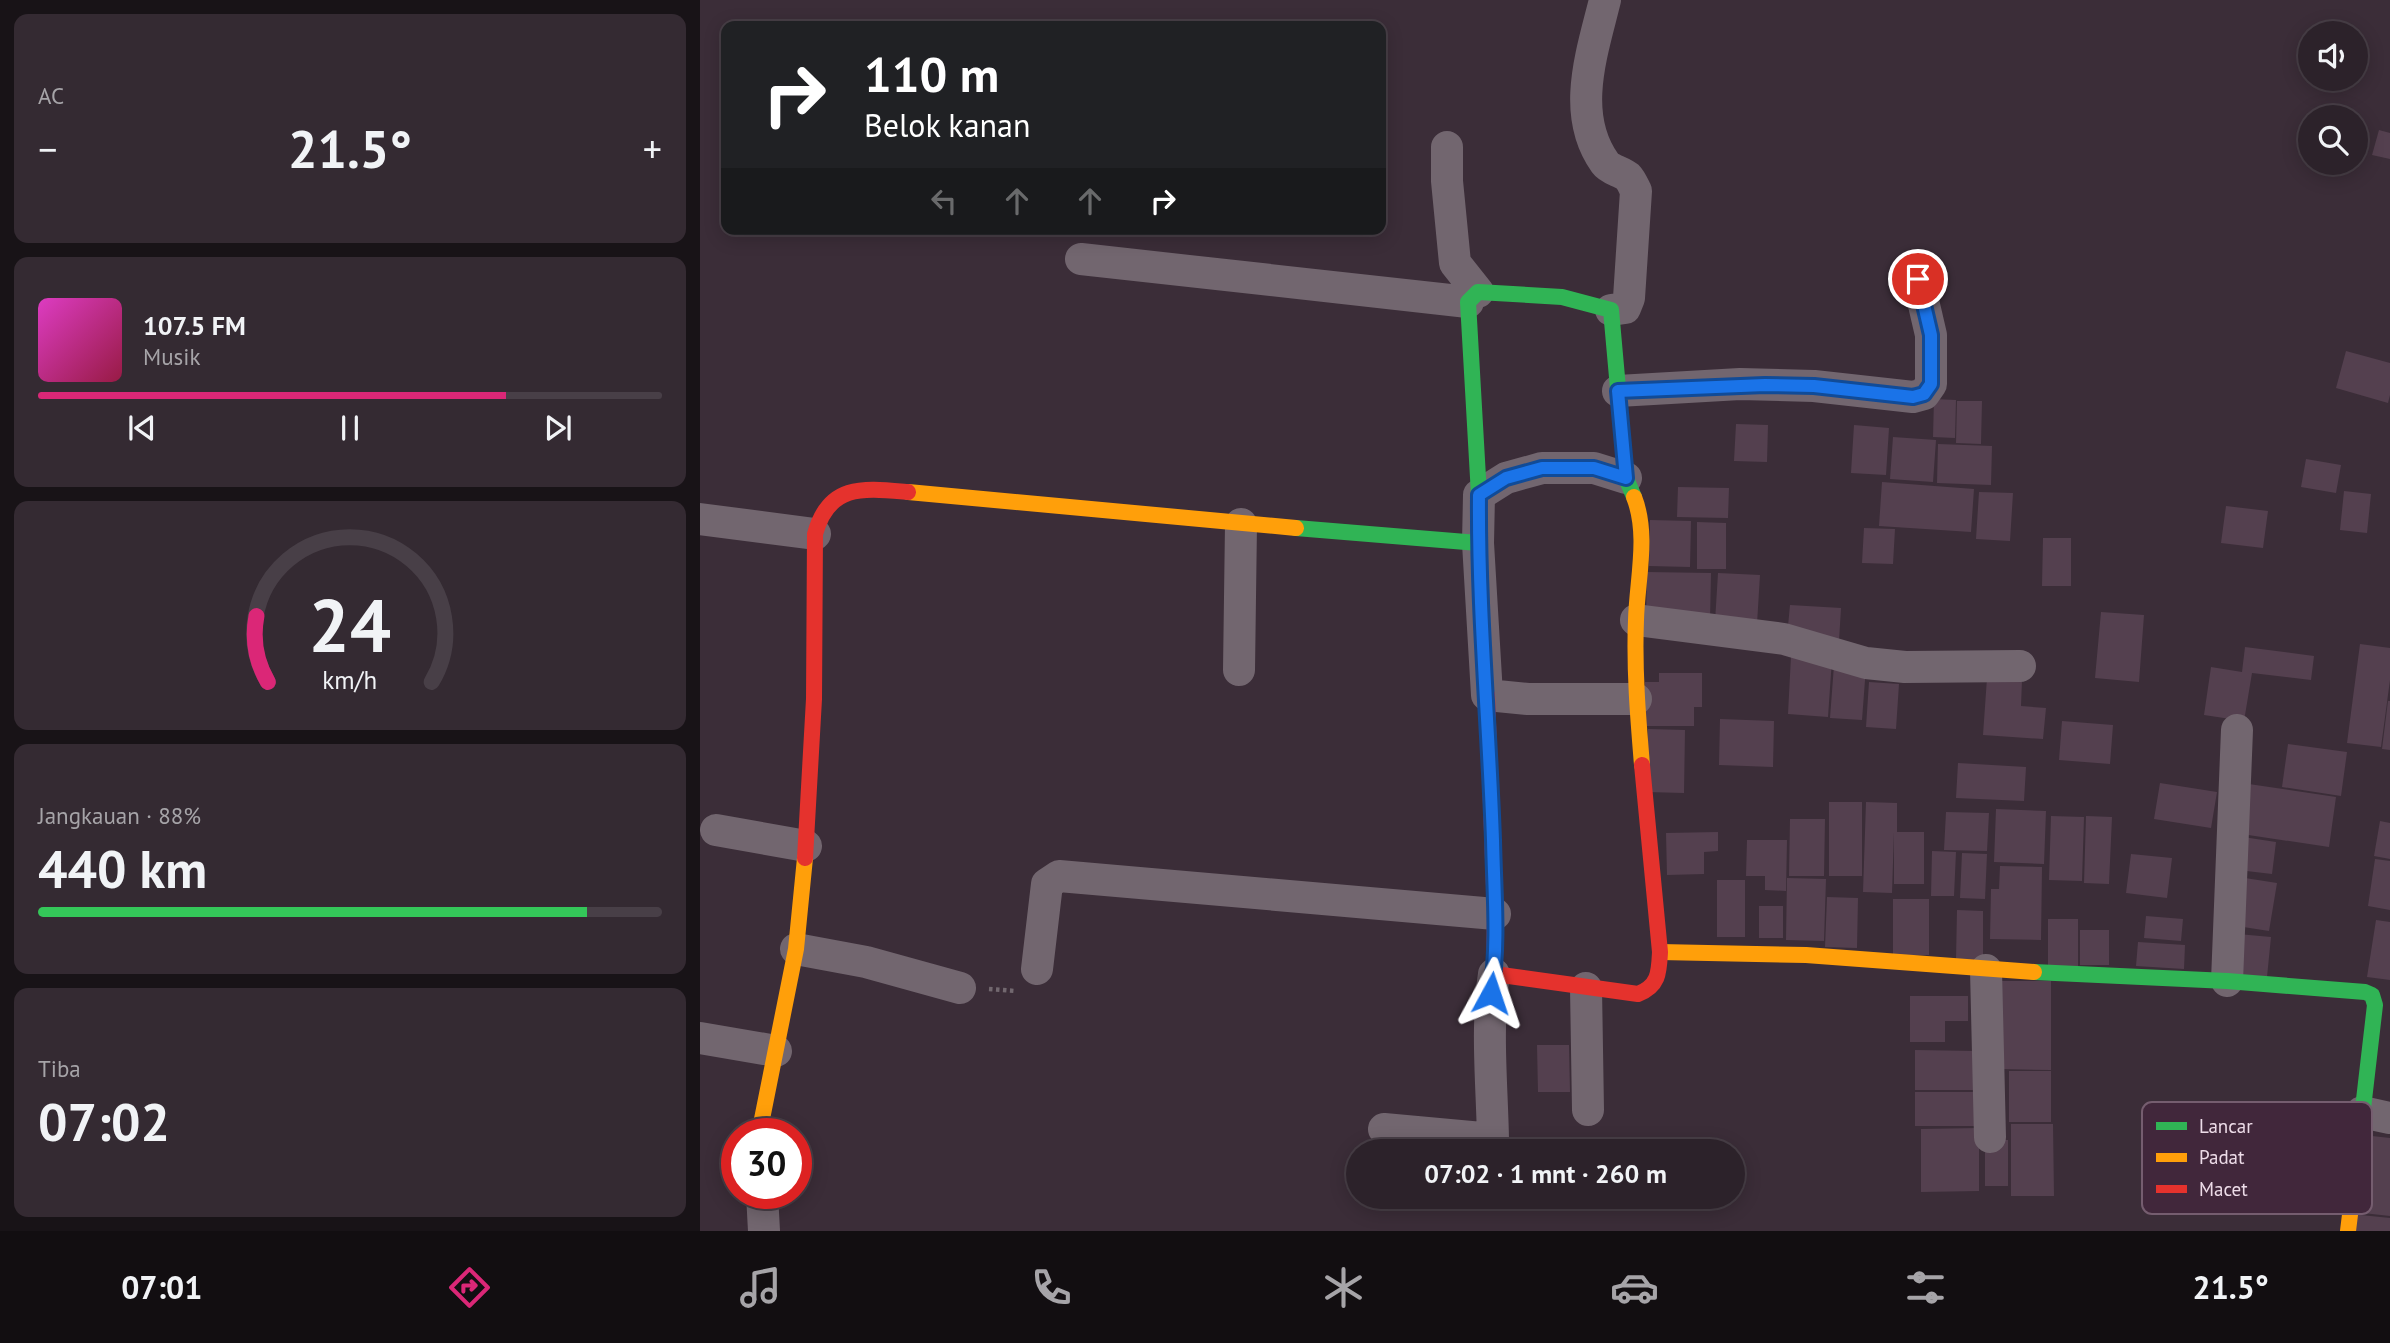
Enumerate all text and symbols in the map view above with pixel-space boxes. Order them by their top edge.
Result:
map controls [2298,21,2368,175]
button: sound [2298,21,2368,91]
text: 110 m [864,42,999,106]
icon: right [749,49,840,140]
text: AC [38,81,64,110]
text: Belok kanan [864,104,1030,146]
button: search [2298,105,2368,175]
text: 21.5° [288,115,412,182]
text: − [38,124,57,173]
text: + [643,124,662,173]
icon: left [925,182,963,220]
icon: ahead [998,182,1036,220]
icon: ahead [1071,182,1109,220]
icon: right [1144,182,1182,220]
pin [1888,249,1948,309]
icon: arrive [1899,260,1937,298]
text: 107.5 FM [143,309,246,342]
text: Musik [143,342,200,371]
icon: previous [123,409,161,447]
icon: pause [331,409,369,447]
icon: next [539,409,577,447]
text: 24 [309,578,391,672]
text: km/h [323,663,377,695]
text: Jangkauan · 88% [38,801,201,830]
text: 440 km [38,835,207,902]
position arrow [1454,956,1528,1030]
text: Tiba [38,1054,81,1083]
text: 07:02 [38,1088,170,1155]
legend [2142,1102,2372,1214]
text: Lancar [2199,1114,2253,1138]
speed limit sign: 30 [721,1118,812,1209]
text: Padat [2199,1145,2245,1169]
text: 07:02 · 1 mnt · 260 m [1424,1157,1667,1190]
text: Macet [2199,1177,2248,1201]
icon: directions [445,1263,494,1312]
icon: music [736,1263,785,1312]
icon: phone [1027,1263,1076,1312]
icon: climate [1319,1263,1368,1312]
icon: car [1610,1263,1659,1312]
icon: filters [1901,1263,1950,1312]
text: 07:01 [121,1266,202,1308]
text: 21.5° [2193,1266,2269,1308]

